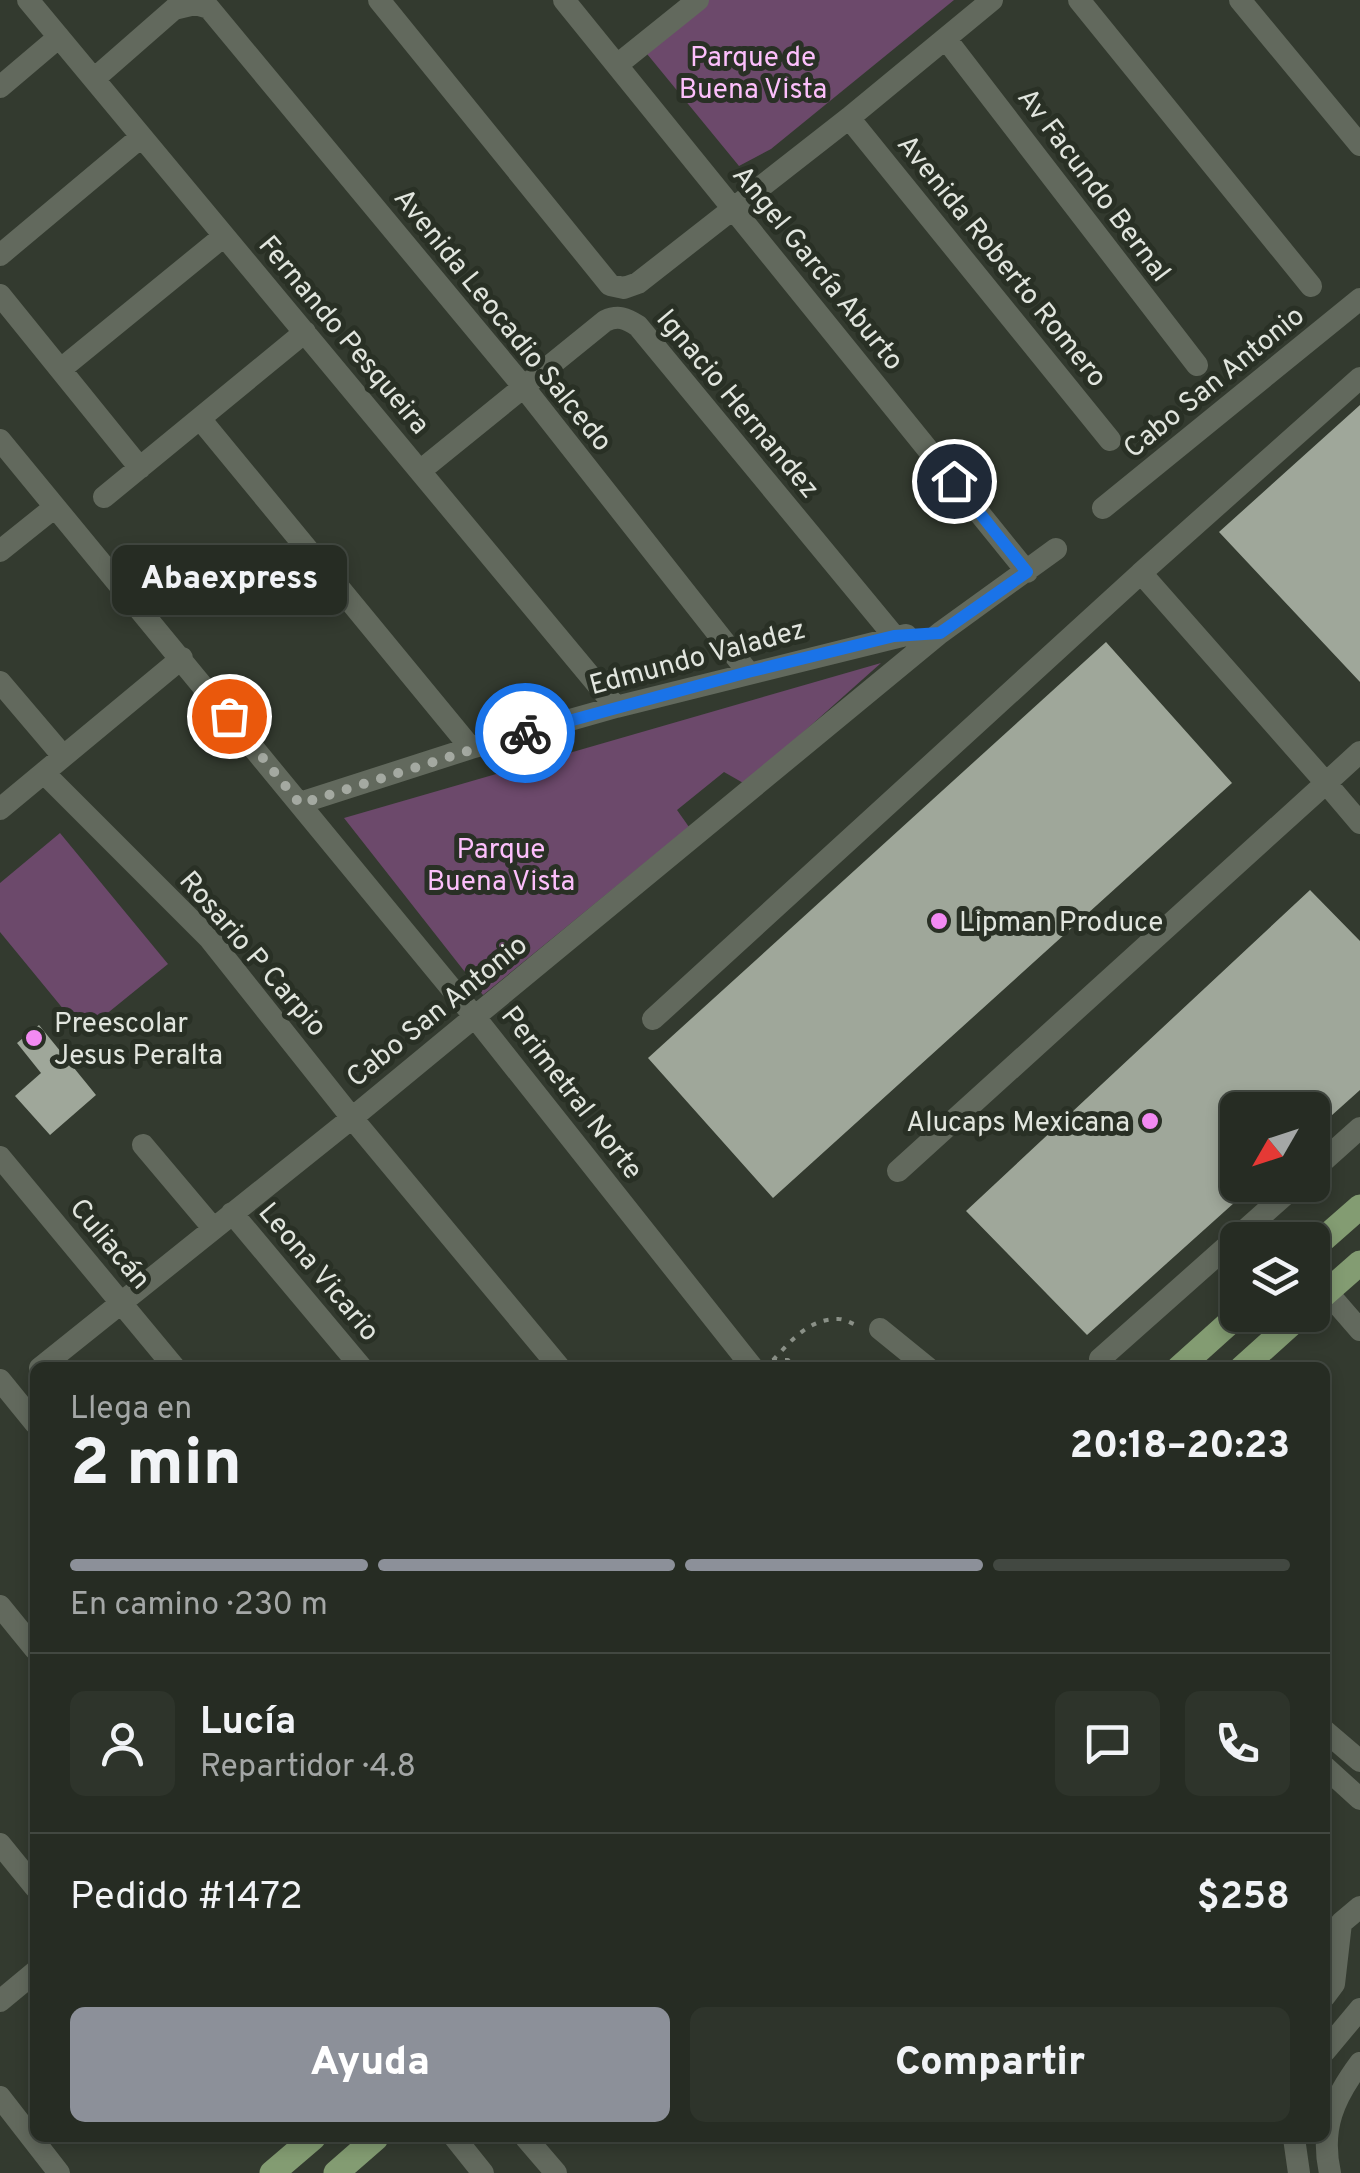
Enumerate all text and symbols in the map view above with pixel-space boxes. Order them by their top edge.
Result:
park label: Parque de Buena Vista [679,41,827,109]
street label: Av Facundo Bernal [1008,82,1177,290]
street label: Avenida Roberto Romero [888,128,1114,395]
street label: Angel García Aburto [723,159,910,379]
street label: Avenida Leocadio Salcedo [384,182,619,460]
street label: Fernando Pesqueira [249,229,436,443]
street label: Cabo San Antonio [1117,299,1313,467]
street label: Ignacio Hernandez [647,303,826,507]
pin [912,439,997,524]
icon: home [927,454,982,509]
callout: Abaexpress [111,546,346,616]
text: Abaexpress [141,560,318,600]
street label: Edmundo Valadez [586,613,810,705]
pin [187,674,272,759]
courier [475,683,575,783]
icon: bag [202,689,257,744]
icon: bike [498,706,553,761]
park label: Parque Buena Vista [427,833,575,901]
street label: Rosario P Carpio [170,865,334,1045]
place label: Lipman Produce [959,906,1163,942]
marker: Lipman Produce [928,910,950,932]
street label: Cabo San Antonio [340,928,536,1096]
street label: Perimetral Norte [492,1000,650,1188]
place label: Preescolar Jesus Peralta [54,1007,223,1075]
marker: Preescolar Jesus Peralta [23,1027,45,1049]
north arrow [1220,1092,1330,1202]
map controls [1220,1092,1330,1332]
place label: Alucaps Mexicana [906,1106,1130,1142]
marker: Alucaps Mexicana [1139,1110,1161,1132]
street label: Culiacán [60,1192,157,1298]
street label: Leona Vicario [249,1196,386,1350]
button: layers [1220,1222,1330,1332]
text: Llega en [70,1390,192,1430]
text: 20:18–20:23 [1070,1423,1290,1472]
text: 2 min [70,1426,242,1508]
text: En camino · 230 m [70,1586,328,1626]
button: person [70,1691,175,1796]
button: chat [1055,1691,1160,1796]
button: phone [1185,1691,1290,1796]
text: Lucía [200,1699,296,1748]
text: Repartidor · 4.8 [200,1748,416,1788]
text: Pedido #1472 [70,1874,303,1923]
text: $258 [1197,1874,1290,1923]
button: Ayuda [70,2007,670,2122]
button: Compartir [690,2007,1290,2122]

